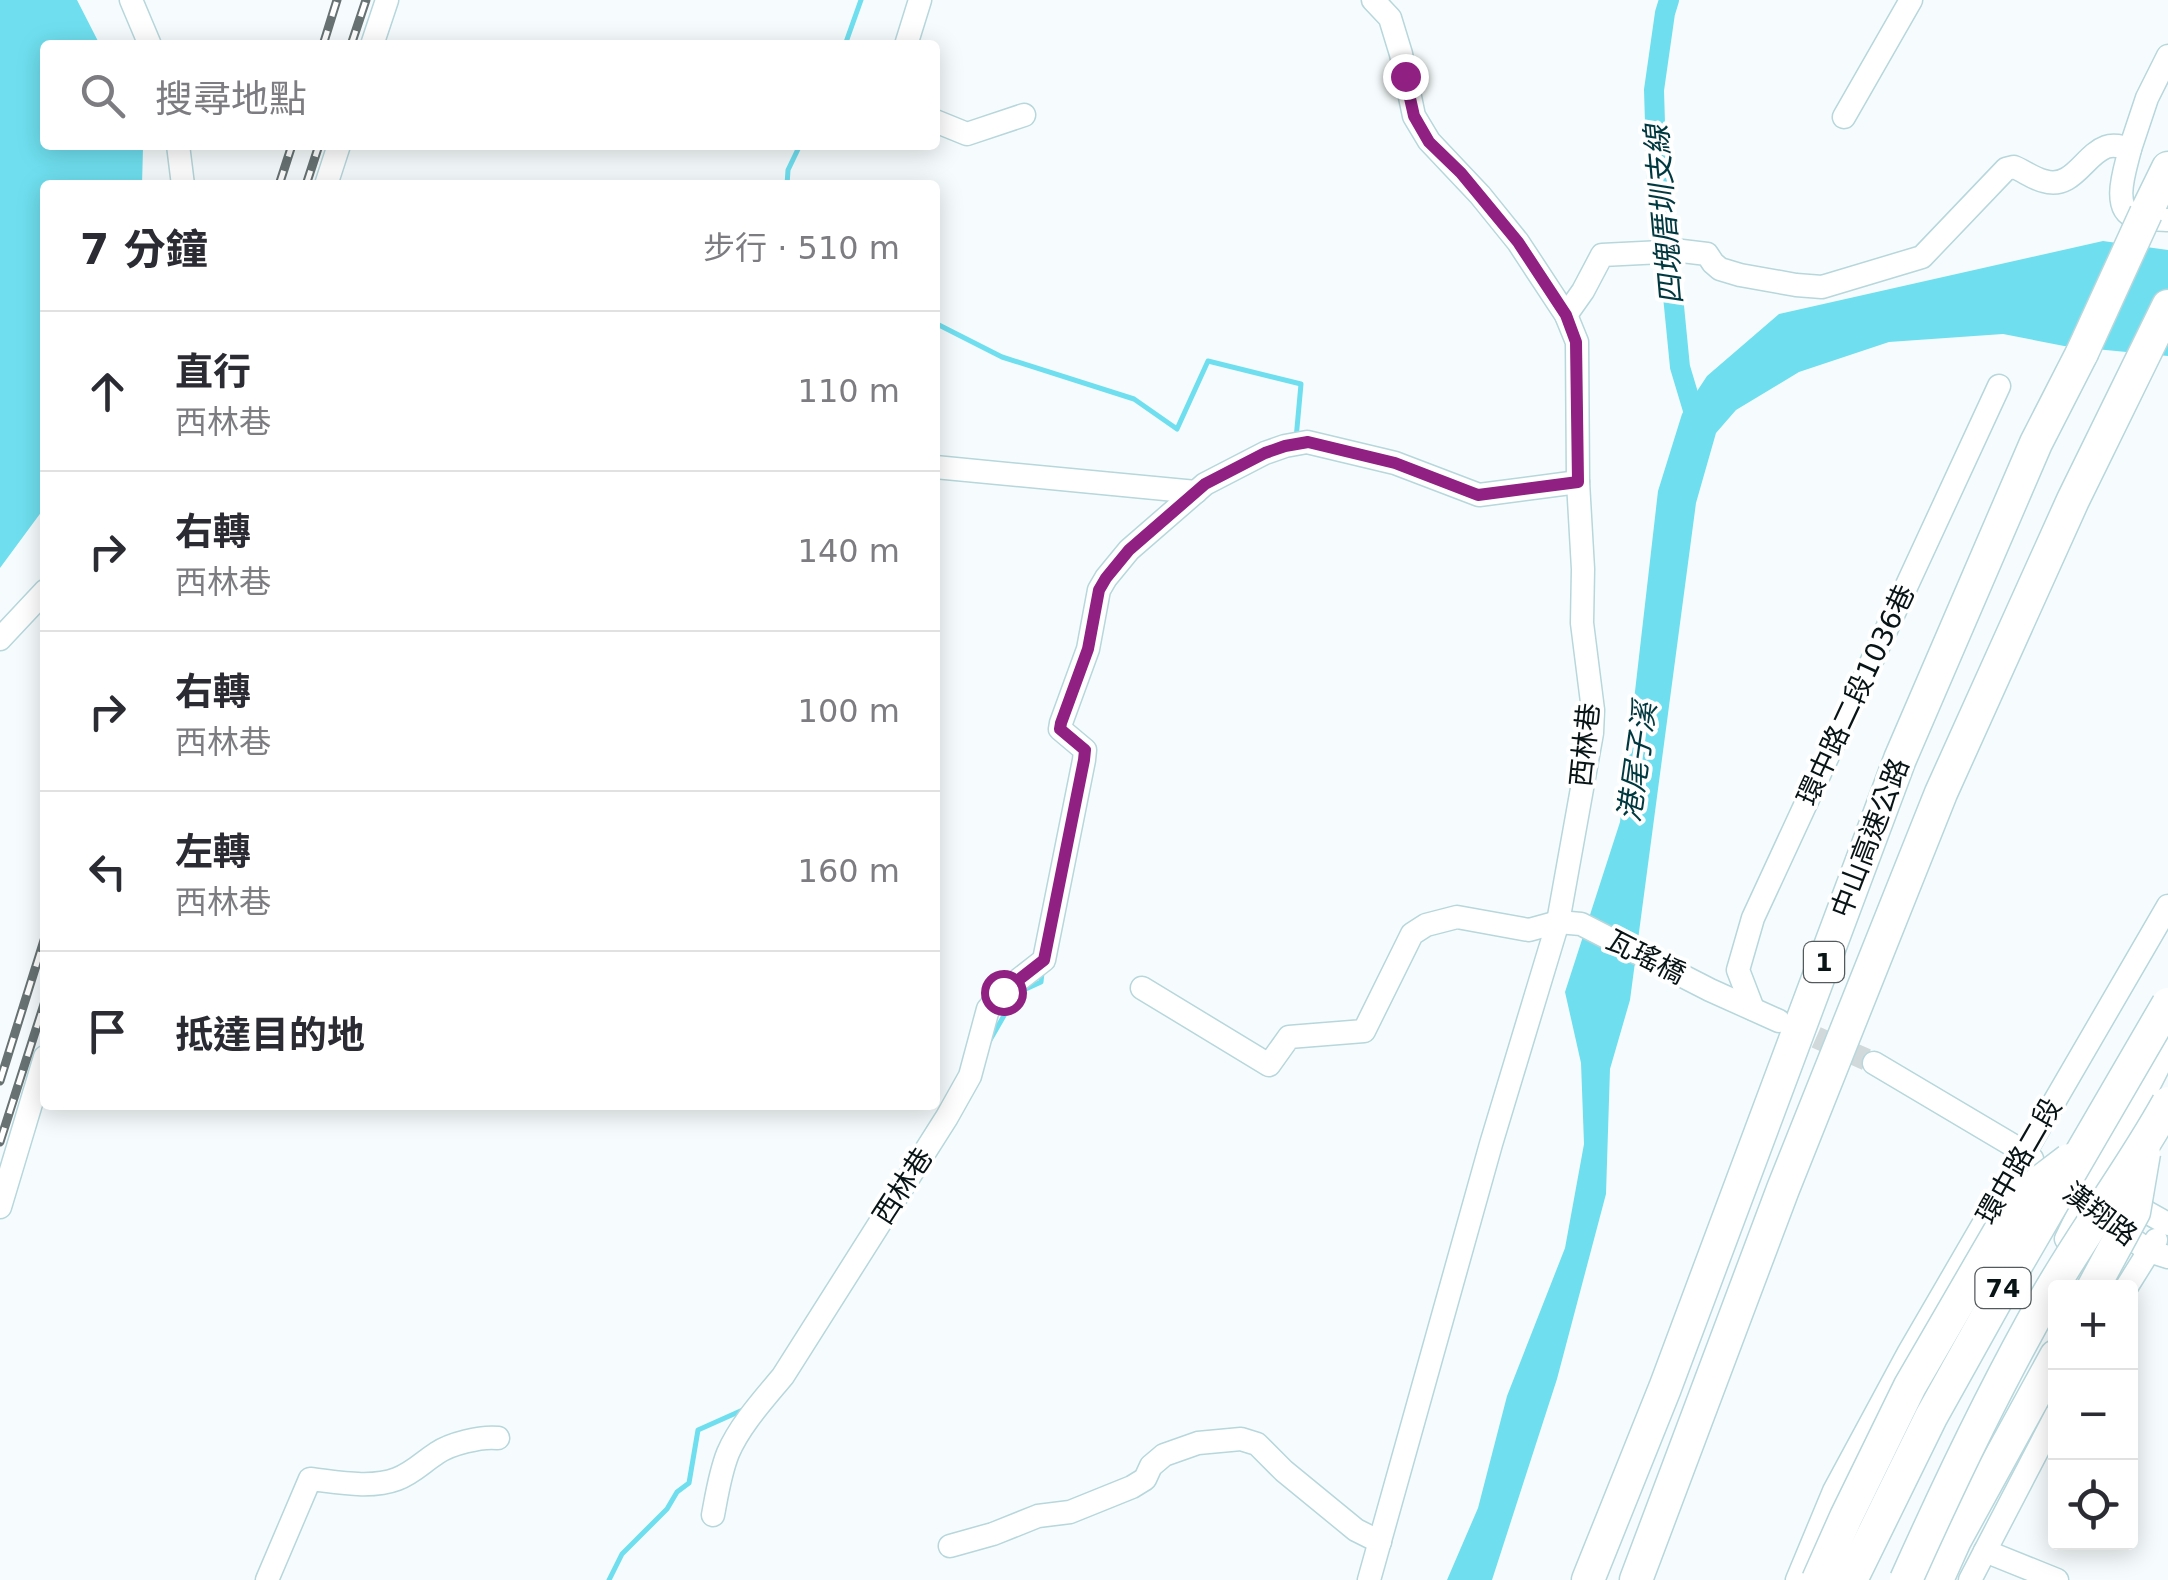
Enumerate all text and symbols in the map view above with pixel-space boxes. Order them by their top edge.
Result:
search box [40,40,940,150]
route end [1383,54,1429,100]
icon: search [75,68,130,123]
text: 搜尋地點 [155,77,307,121]
water label: 四塊厝圳支線 [1638,121,1689,306]
text: 7 分鐘 [80,225,208,274]
text: 步行 · 510 m [703,229,900,267]
text: 直行 [175,350,251,394]
icon: ahead [80,364,135,419]
text: 110 m [798,372,900,410]
text: 西林巷 [175,403,271,441]
text: 右轉 [175,510,251,554]
icon: right [80,524,135,579]
text: 140 m [798,532,900,570]
text: 西林巷 [175,563,271,601]
street label: 環中路二段1036巷 [1790,580,1922,810]
text: 右轉 [175,670,251,714]
icon: right [80,684,135,739]
text: 100 m [798,692,900,730]
water label: 港尾子溪 [1611,696,1663,824]
street label: 西林巷 [1564,701,1606,789]
text: 西林巷 [175,723,271,761]
street label: 中山高速公路 [1824,754,1916,922]
text: 左轉 [175,830,251,874]
icon: left [80,844,135,899]
text: 160 m [798,852,900,890]
text: 西林巷 [175,883,271,921]
street label: 瓦瑤橋 [1601,923,1691,991]
road number: 1 [1804,942,1844,982]
route start [981,970,1027,1016]
icon: arrive [80,1004,135,1059]
text: 抵達目的地 [175,1013,365,1057]
street label: 環中路二段 [1970,1092,2068,1230]
street label: 西林巷 [866,1142,940,1230]
street label: 漢翔路 [2057,1176,2143,1252]
road number: 74 [1976,1268,2030,1308]
map controls [2048,1280,2138,1550]
button: + [2048,1280,2138,1370]
button: − [2048,1370,2138,1460]
button: locate [2048,1460,2138,1550]

